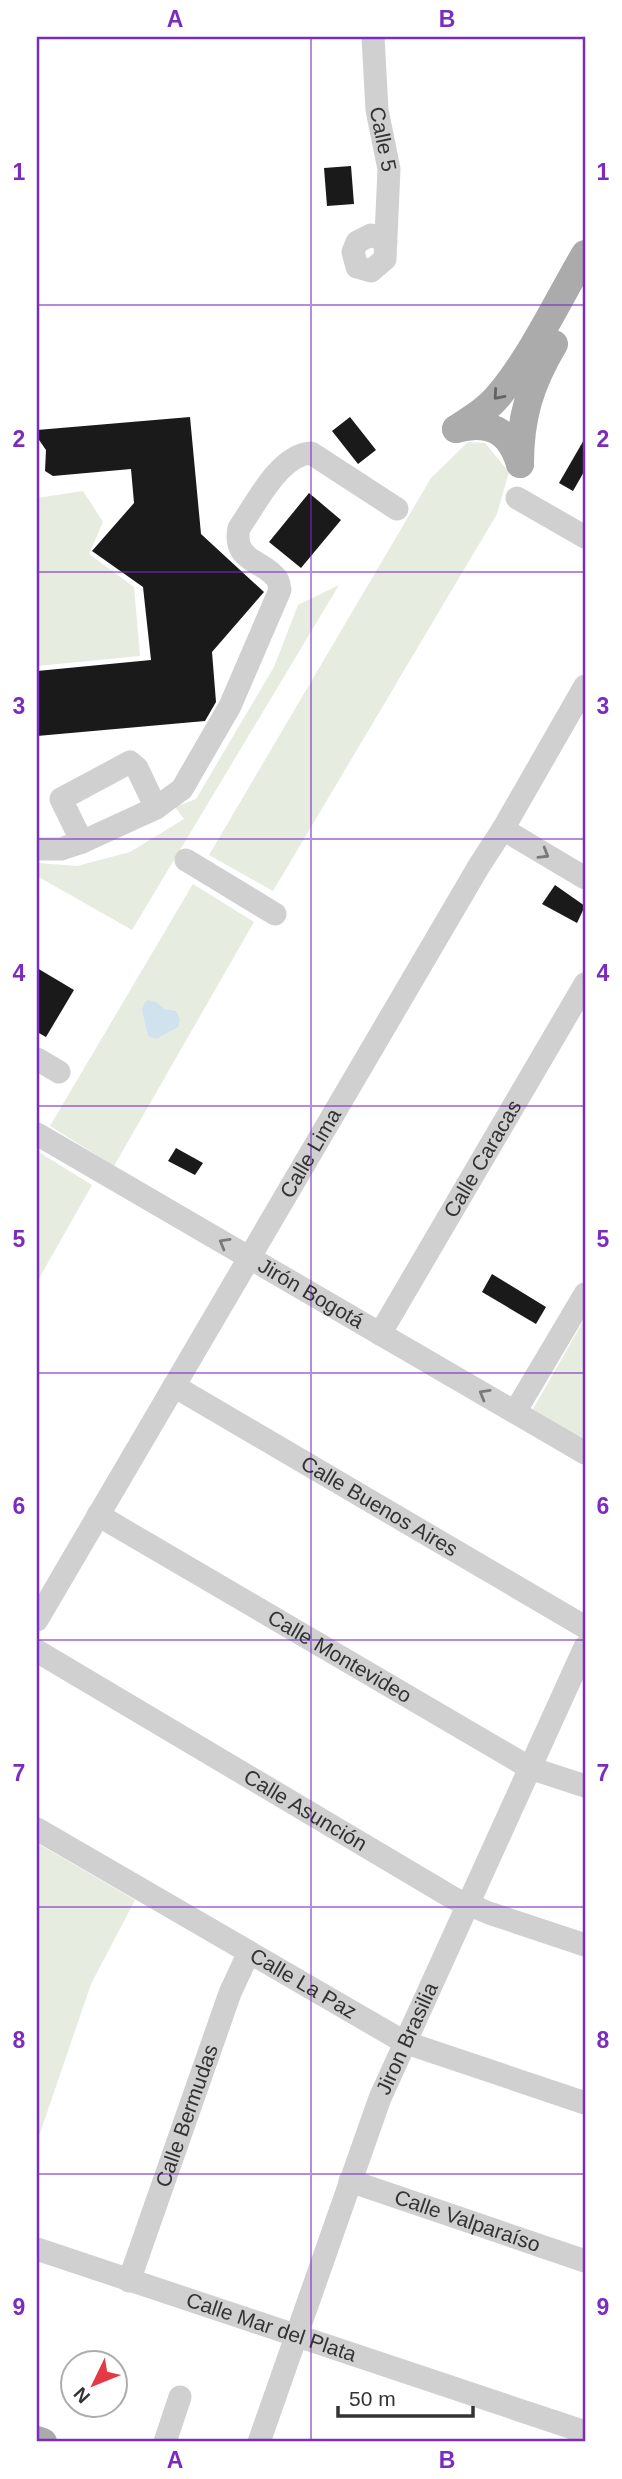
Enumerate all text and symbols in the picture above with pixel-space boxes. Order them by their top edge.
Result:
text: A [167,6,183,32]
text: B [439,6,455,32]
street label: Calle 5 [366,105,401,174]
text: 1 [13,159,26,185]
text: 1 [597,159,610,185]
one-way arrow [494,387,506,400]
text: 2 [13,426,25,452]
text: 2 [597,426,609,452]
text: 3 [13,693,25,719]
text: 3 [597,693,609,719]
one-way arrow [537,846,550,859]
text: 4 [13,960,26,986]
text: 4 [597,960,610,986]
street label: Calle Caracas [439,1096,525,1221]
street label: Calle Lima [275,1104,345,1202]
text: 5 [13,1226,26,1252]
text: 5 [597,1226,610,1252]
one-way arrow [218,1238,231,1251]
street label: Jirón Bogotá [254,1253,368,1333]
one-way arrow [478,1389,491,1402]
street label: Calle Buenos Aires [297,1451,462,1561]
text: 6 [13,1493,25,1519]
text: 6 [597,1493,609,1519]
street label: Calle Montevideo [264,1605,416,1707]
text: 7 [13,1760,25,1786]
text: 7 [597,1760,609,1786]
street label: Calle Asunción [240,1764,371,1855]
street label: Calle La Paz [246,1943,361,2023]
street label: Jiron Brasilia [371,1979,442,2098]
text: 8 [13,2027,26,2053]
text: 8 [597,2027,610,2053]
street label: Calle Bermudas [151,2041,222,2190]
street label: Calle Valparaíso [392,2185,544,2256]
street label: Calle Mar del Plata [184,2288,360,2366]
text: 9 [13,2294,25,2320]
text: 9 [597,2294,609,2320]
north arrow [60,2350,130,2420]
scale bar [338,2374,473,2418]
text: N [70,2383,94,2407]
text: 50 m [349,2387,396,2410]
text: A [167,2447,183,2473]
text: B [439,2447,455,2473]

